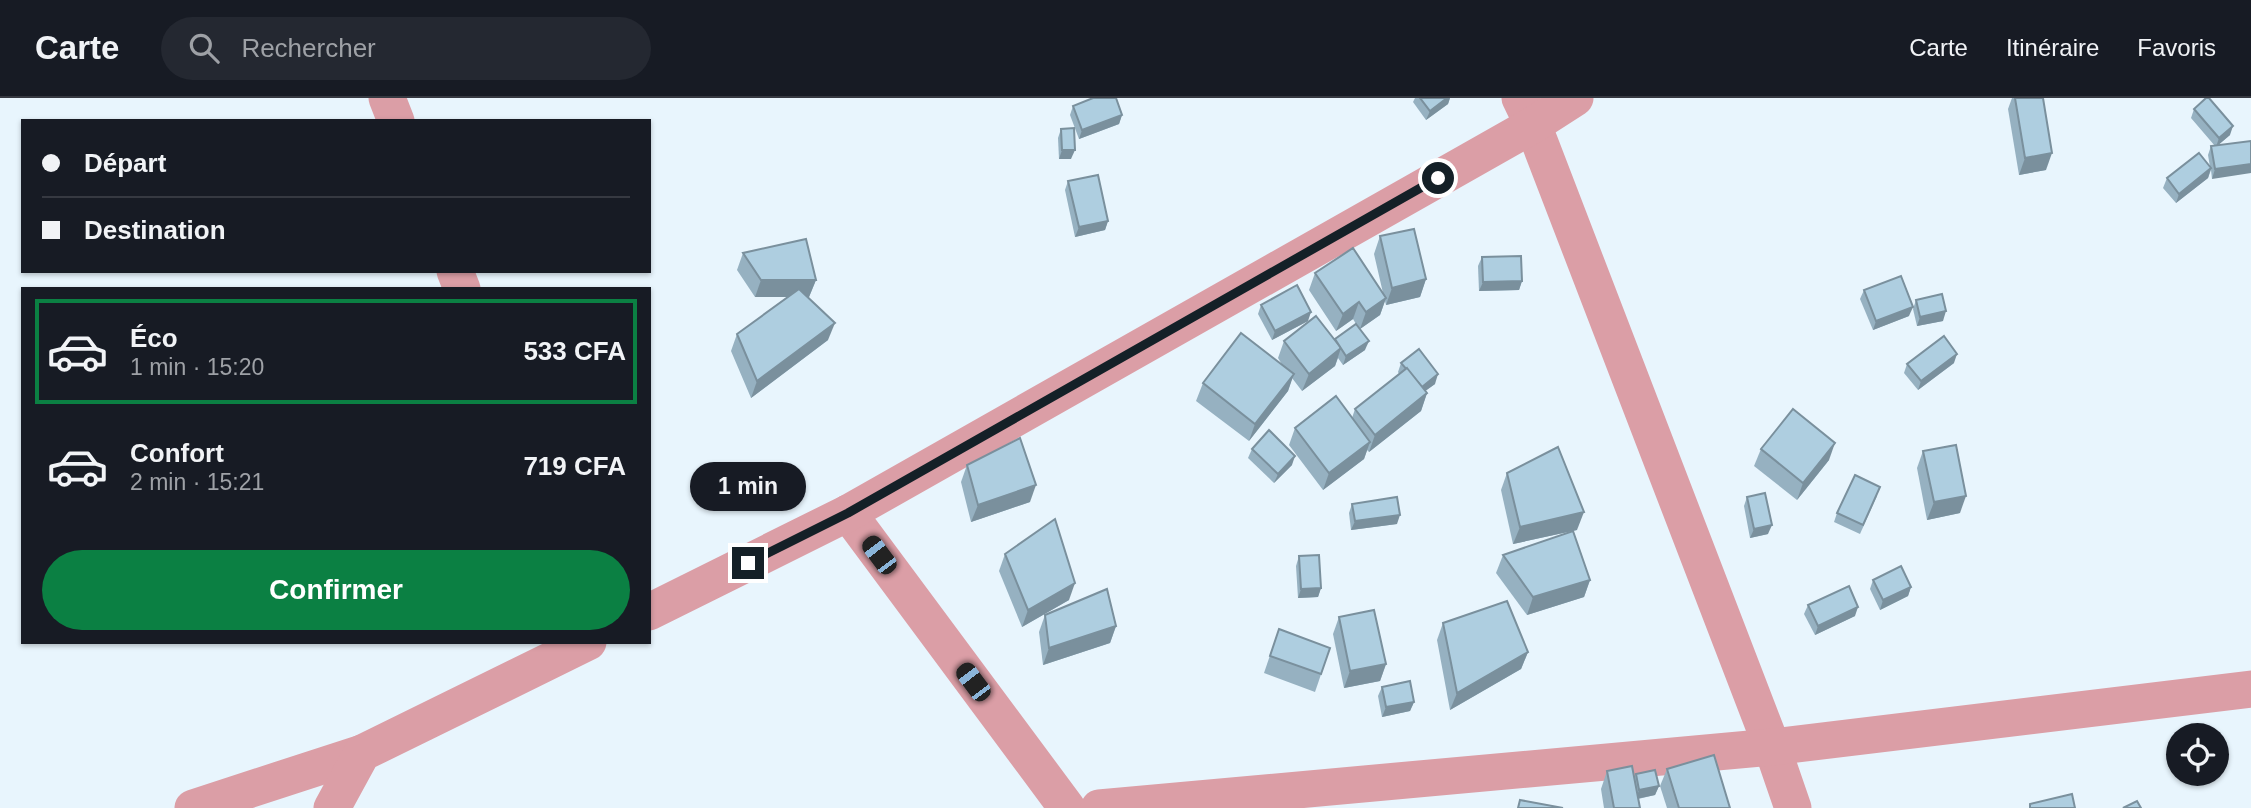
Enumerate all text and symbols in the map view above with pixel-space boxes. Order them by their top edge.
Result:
search box [161,17,651,80]
text: Carte [35,29,119,66]
icon: search [185,29,223,67]
text: Rechercher [241,33,376,63]
text: Carte [1909,34,1968,61]
text: Itinéraire [2006,34,2099,61]
text: Favoris [2137,34,2216,61]
text: Départ [84,148,166,178]
route start [1422,162,1454,194]
text: Destination [84,215,226,245]
icon: car [46,320,109,383]
text: Éco [130,323,178,353]
text: 533 CFA [523,336,626,366]
text: 1 min · 15:20 [130,354,264,380]
icon: car [46,435,109,498]
text: Confort [130,438,224,468]
text: 719 CFA [523,451,626,481]
callout: 1 min [690,462,806,510]
text: 2 min · 15:21 [130,469,264,495]
text: 1 min [718,473,778,499]
car [858,532,901,578]
route end [732,547,764,579]
button: Confirmer [42,550,630,630]
car [952,659,995,705]
map controls [2166,723,2229,786]
button: locate [2166,723,2229,786]

